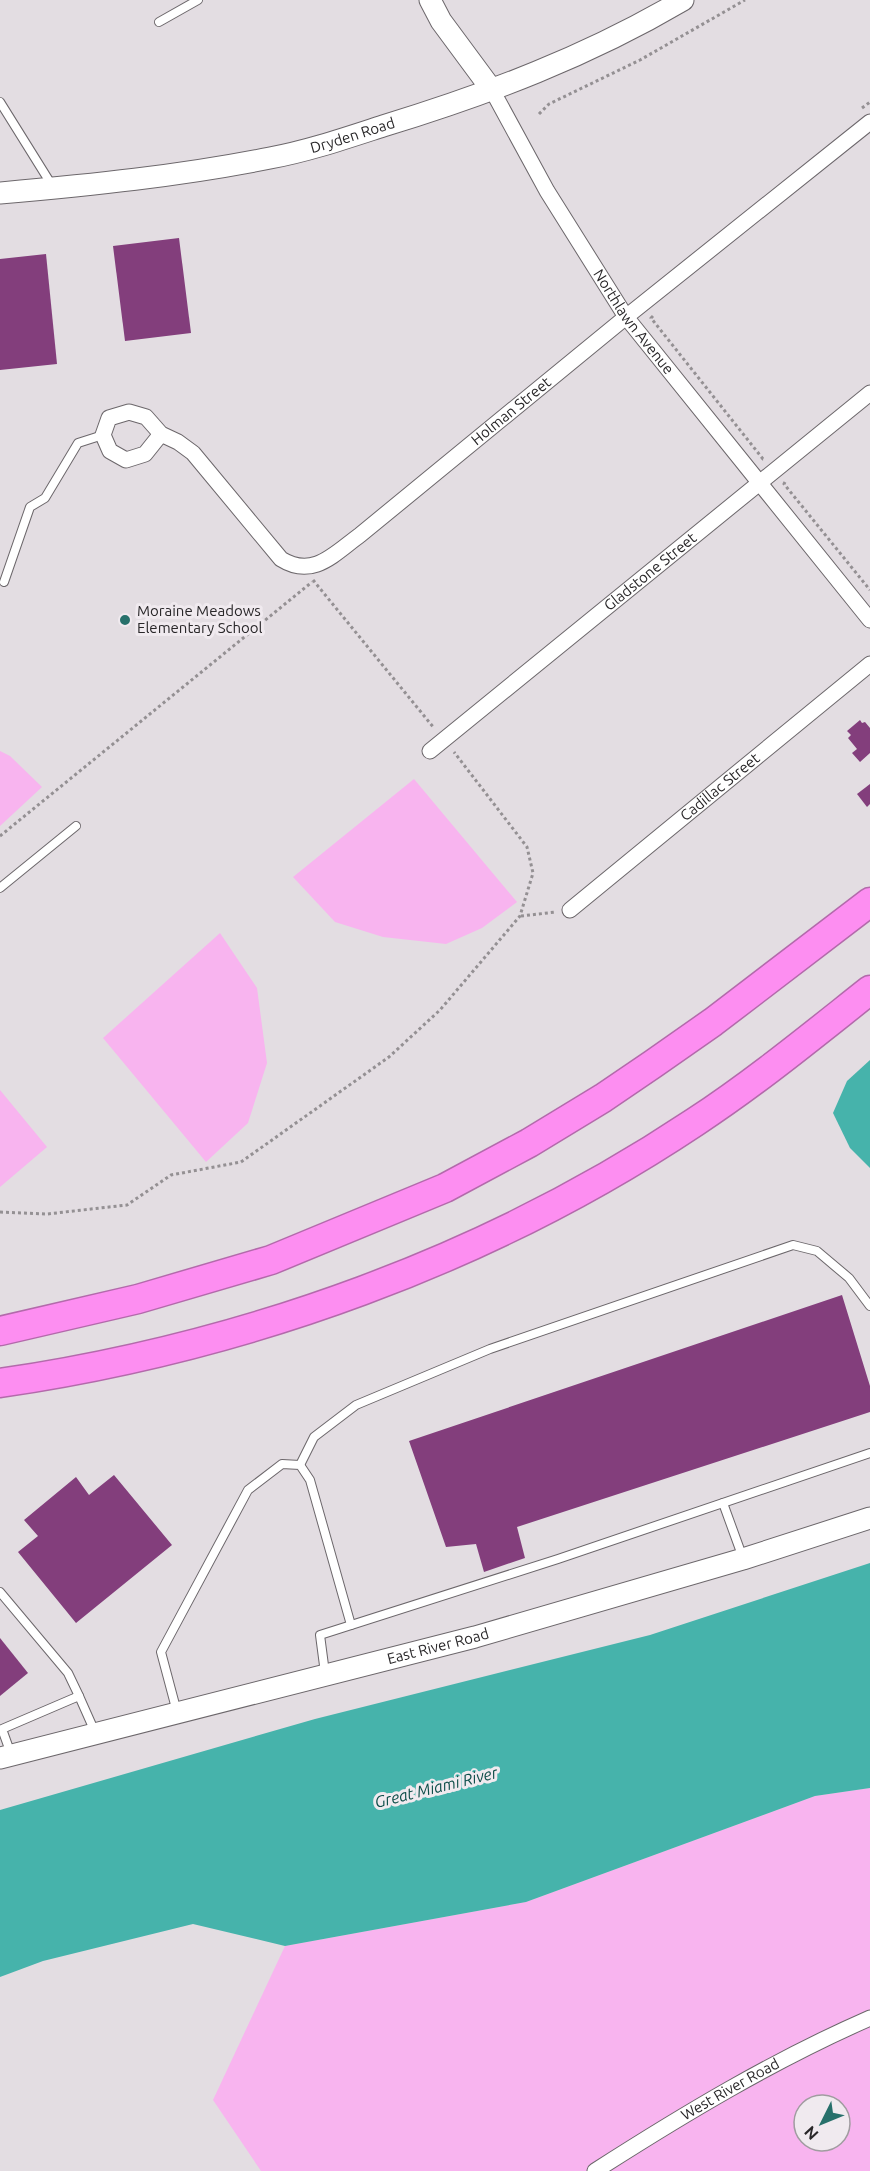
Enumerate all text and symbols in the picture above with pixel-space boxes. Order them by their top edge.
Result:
street label: Dryden Road [308,114,397,156]
street label: Northlawn Avenue [590,266,678,377]
street label: Holman Street [468,373,554,448]
street label: Gladstone Street [600,529,700,614]
place label: Moraine Meadows Elementary School [137,602,263,636]
marker: Moraine Meadows Elementary School [118,613,132,627]
street label: Cadillac Street [677,749,763,824]
street label: East River Road [385,1624,491,1667]
water label: Great Miami River [373,1763,500,1811]
street label: West River Road [678,2054,782,2123]
north arrow [792,2093,852,2153]
text: N [800,2123,822,2144]

